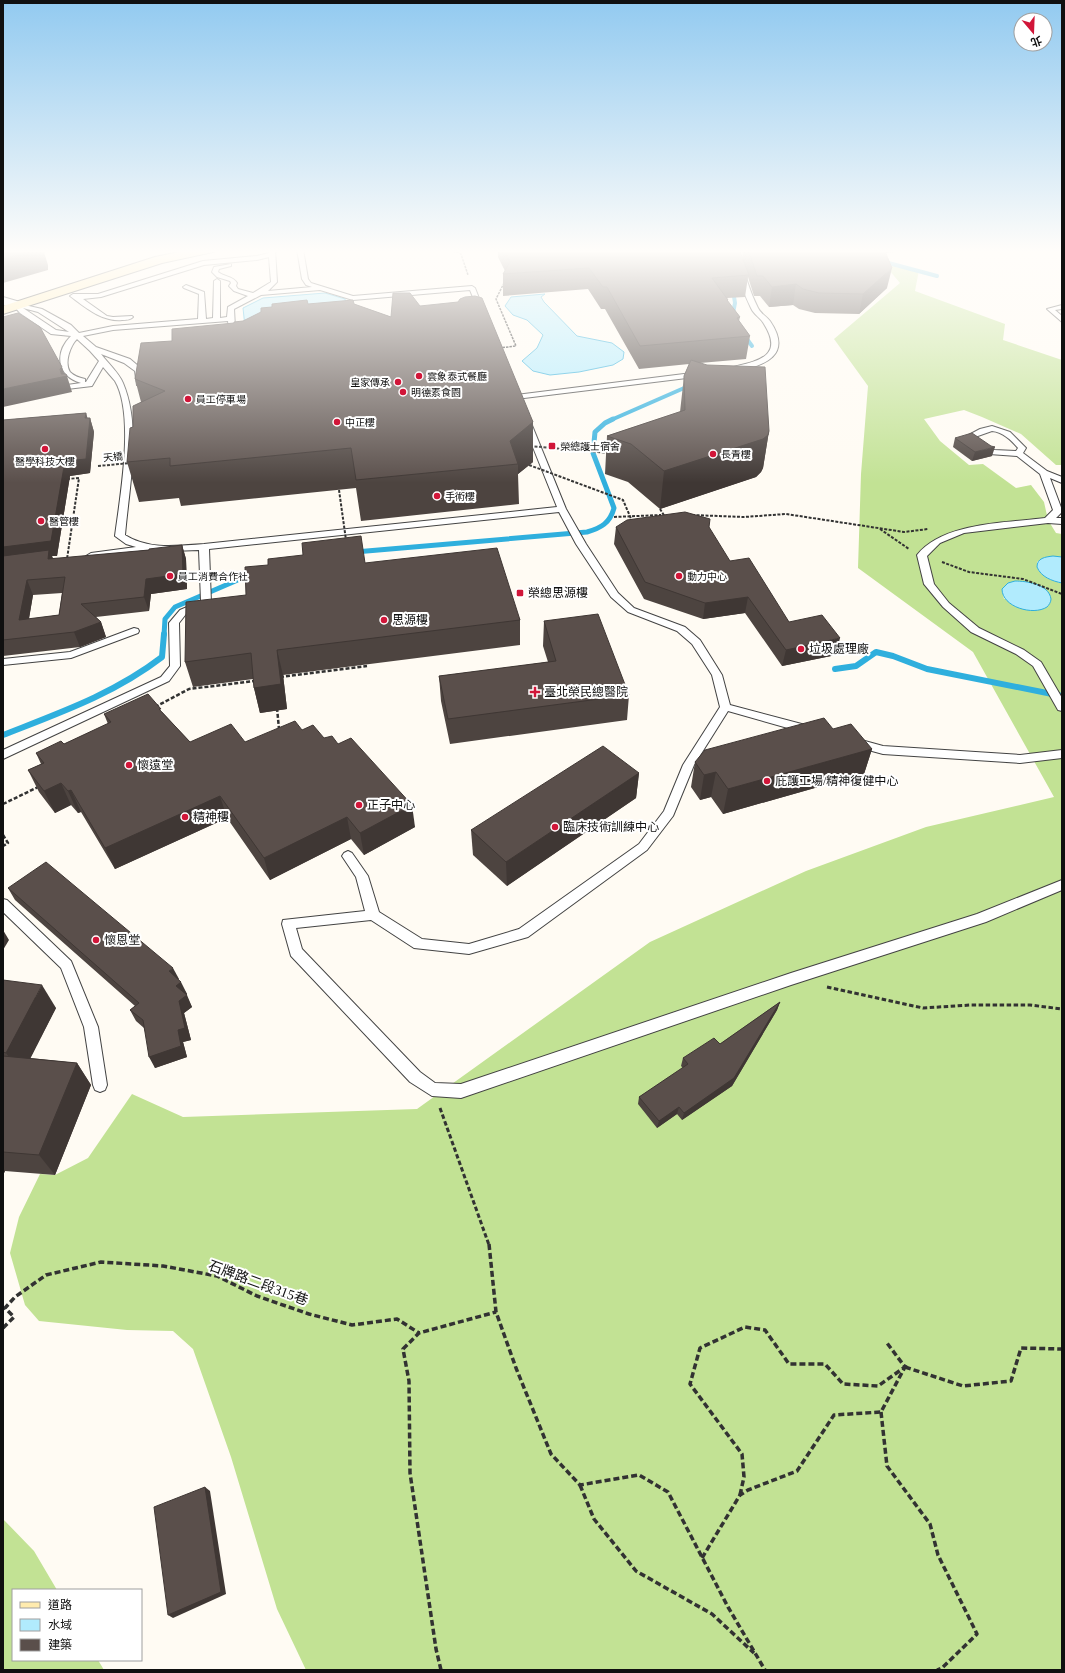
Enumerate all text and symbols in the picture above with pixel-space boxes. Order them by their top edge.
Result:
north arrow [1013,12,1053,52]
text: 北 [1029,34,1043,49]
marker: 雲象泰式餐廳 [414,371,424,381]
place label: 雲象泰式餐廳 [427,371,487,382]
place label: 皇家傳承 [350,377,390,388]
marker: 皇家傳承 [393,377,403,387]
marker: 明德素食園 [398,387,408,397]
place label: 明德素食園 [411,387,461,398]
marker: 員工停車場 [183,394,193,404]
place label: 員工停車場 [196,394,246,405]
marker: 中正樓 [332,417,342,427]
place label: 中正樓 [345,417,375,428]
marker: 榮總護士宿舍 [547,441,557,451]
place label: 榮總護士宿舍 [560,441,620,452]
marker: 醫學科技大樓 [40,444,50,454]
marker: 長青樓 [708,449,718,459]
place label: 長青樓 [721,449,751,460]
street label: 天橋 [102,450,124,464]
place label: 醫學科技大樓 [15,456,75,467]
marker: 手術樓 [432,491,442,501]
place label: 手術樓 [445,491,475,502]
marker: 醫管樓 [36,516,46,526]
place label: 醫管樓 [49,516,79,527]
marker: 員工消費合作社 [165,571,175,581]
place label: 員工消費合作社 [178,571,248,582]
marker: 動力中心 [674,571,684,581]
place label: 動力中心 [687,571,727,582]
place label: 榮總思源樓 [528,586,588,600]
marker: 榮總思源樓 [515,588,525,598]
place label: 思源樓 [392,613,428,627]
marker: 思源樓 [379,615,389,625]
place label: 垃圾處理廠 [809,642,869,656]
marker: 垃圾處理廠 [796,644,806,654]
place label: 臺北榮民總醫院 [544,685,628,699]
marker: 臺北榮民總醫院 [529,686,541,698]
place label: 懷遠堂 [137,758,173,772]
marker: 懷遠堂 [124,760,134,770]
place label: 庇護工場/精神復健中心 [775,774,898,788]
marker: 庇護工場/精神復健中心 [762,776,772,786]
place label: 正子中心 [367,798,415,812]
marker: 正子中心 [354,800,364,810]
place label: 精神樓 [193,810,229,824]
marker: 精神樓 [180,812,190,822]
place label: 臨床技術訓練中心 [563,820,659,834]
marker: 臨床技術訓練中心 [550,822,560,832]
place label: 懷恩堂 [104,933,140,947]
marker: 懷恩堂 [91,935,101,945]
street label: 石牌路二段315巷 [206,1257,310,1308]
legend [12,1589,142,1661]
text: 道路 [48,1598,72,1612]
text: 水域 [48,1618,72,1632]
text: 建築 [48,1638,72,1652]

